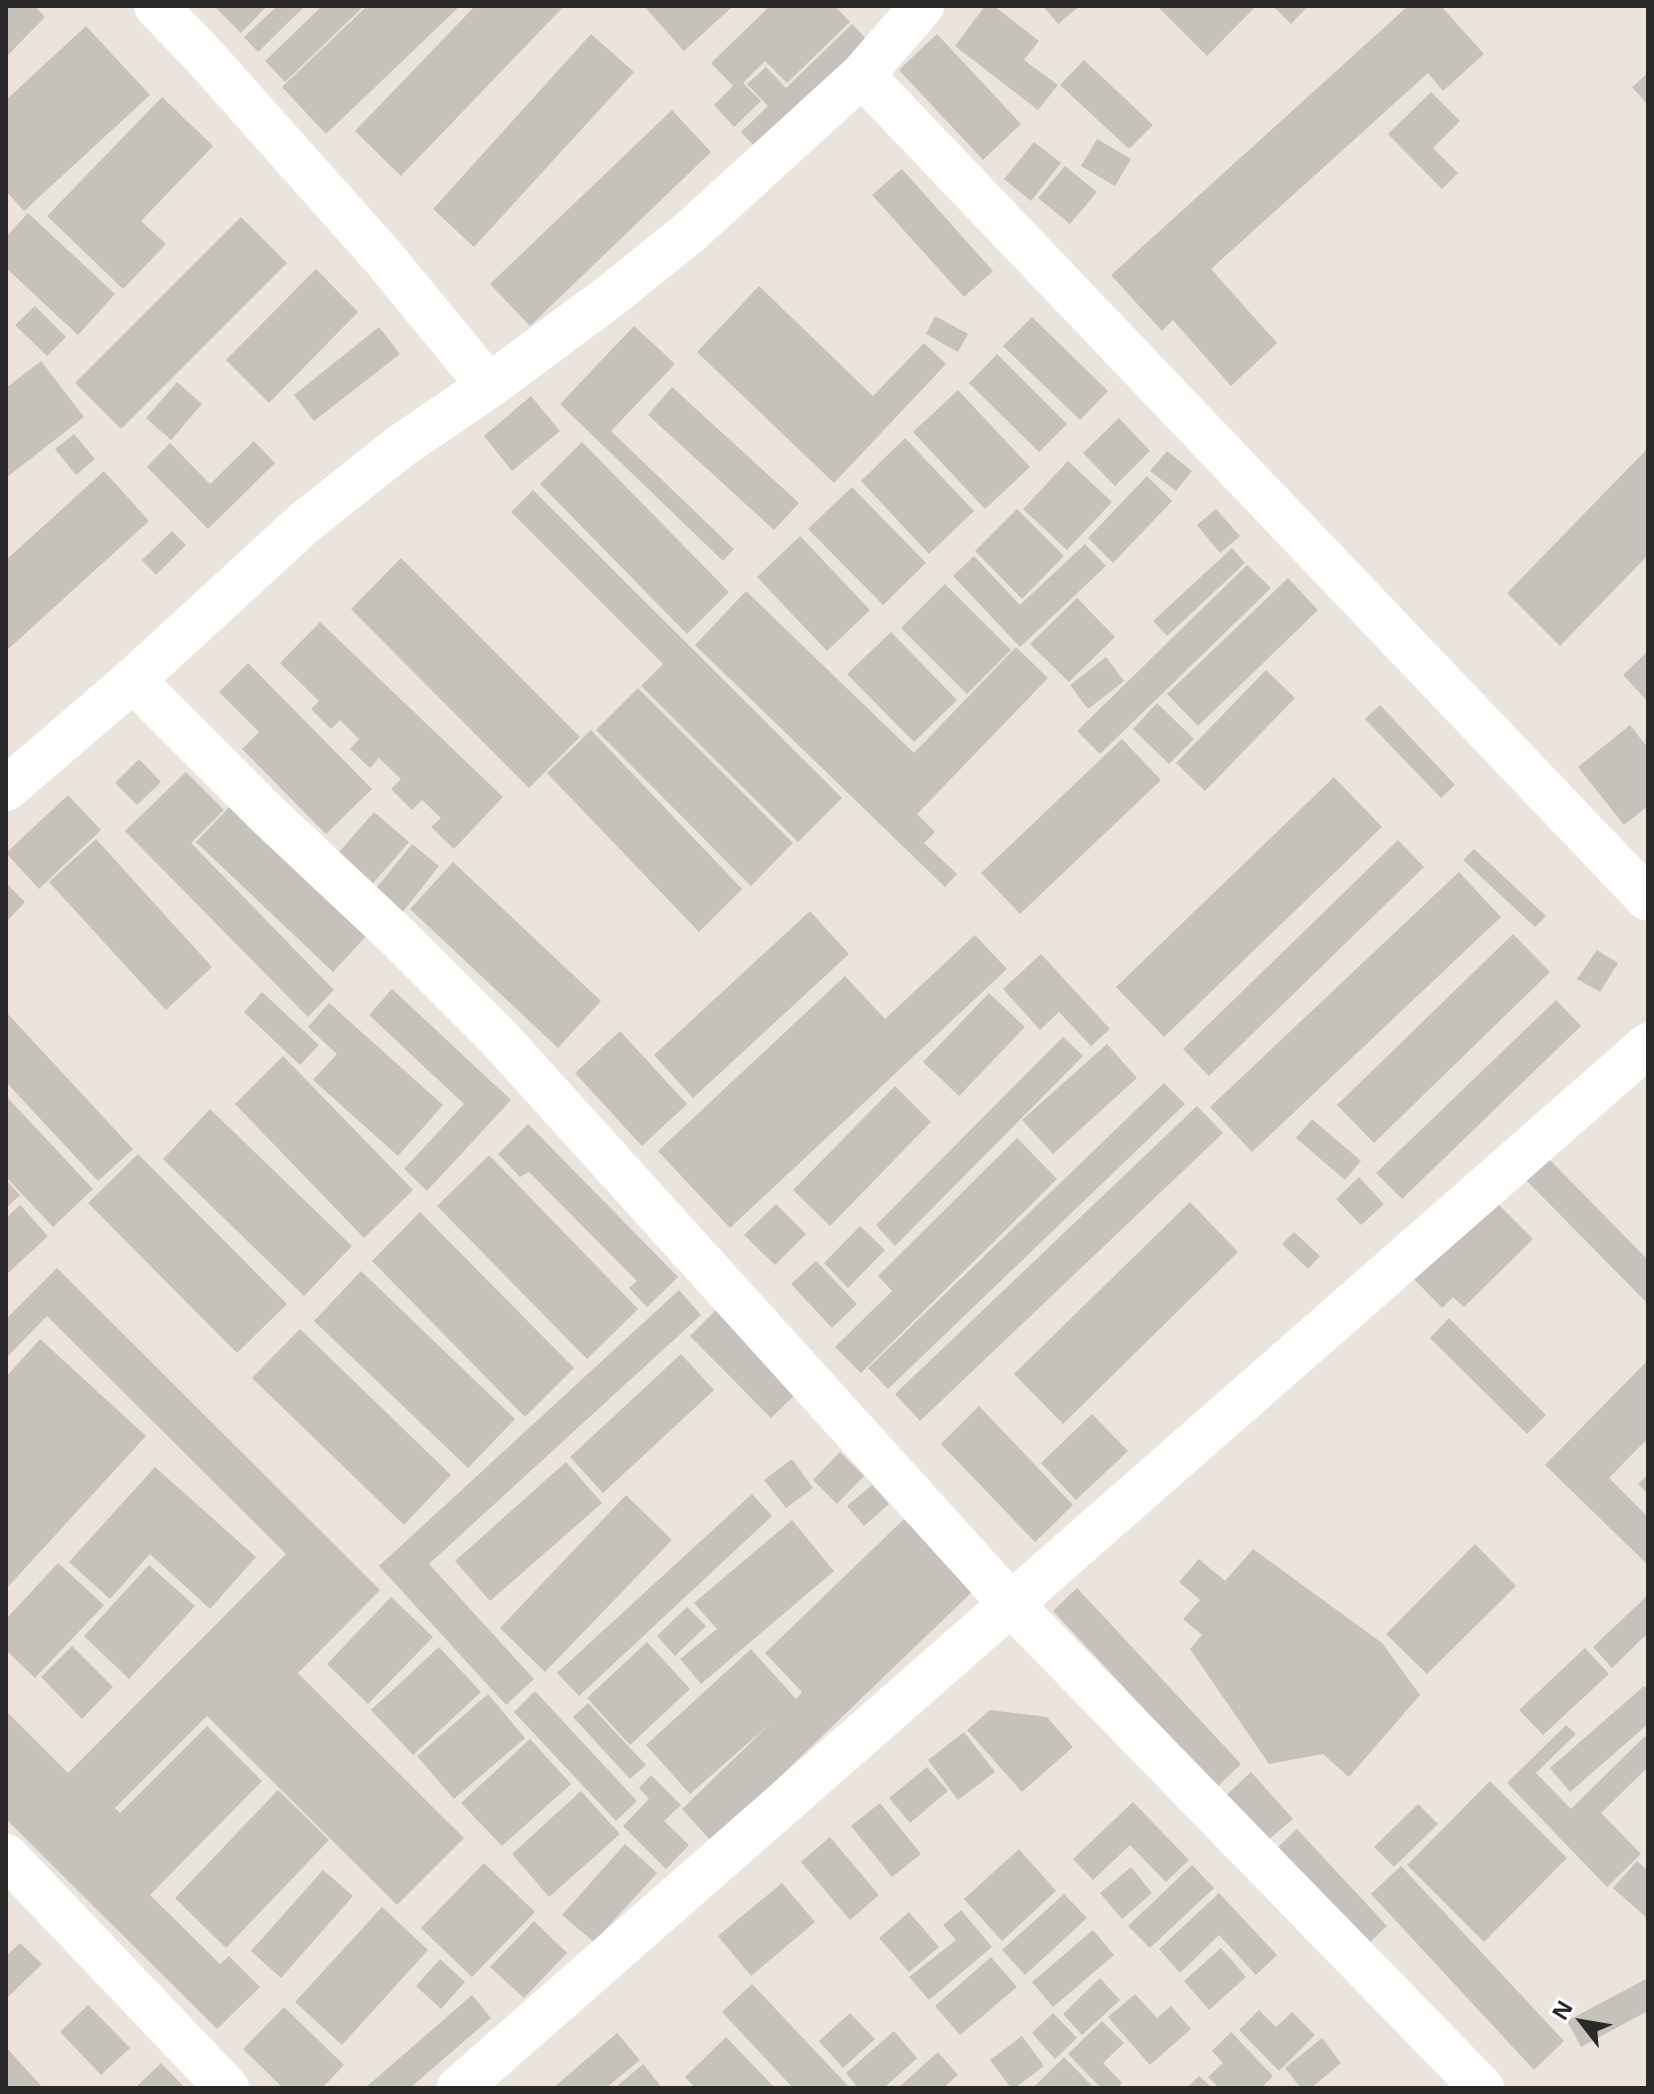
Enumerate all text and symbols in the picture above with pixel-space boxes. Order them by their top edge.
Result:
north arrow [1542,1982,1622,2062]
text: N [1544,1994,1579,2025]

